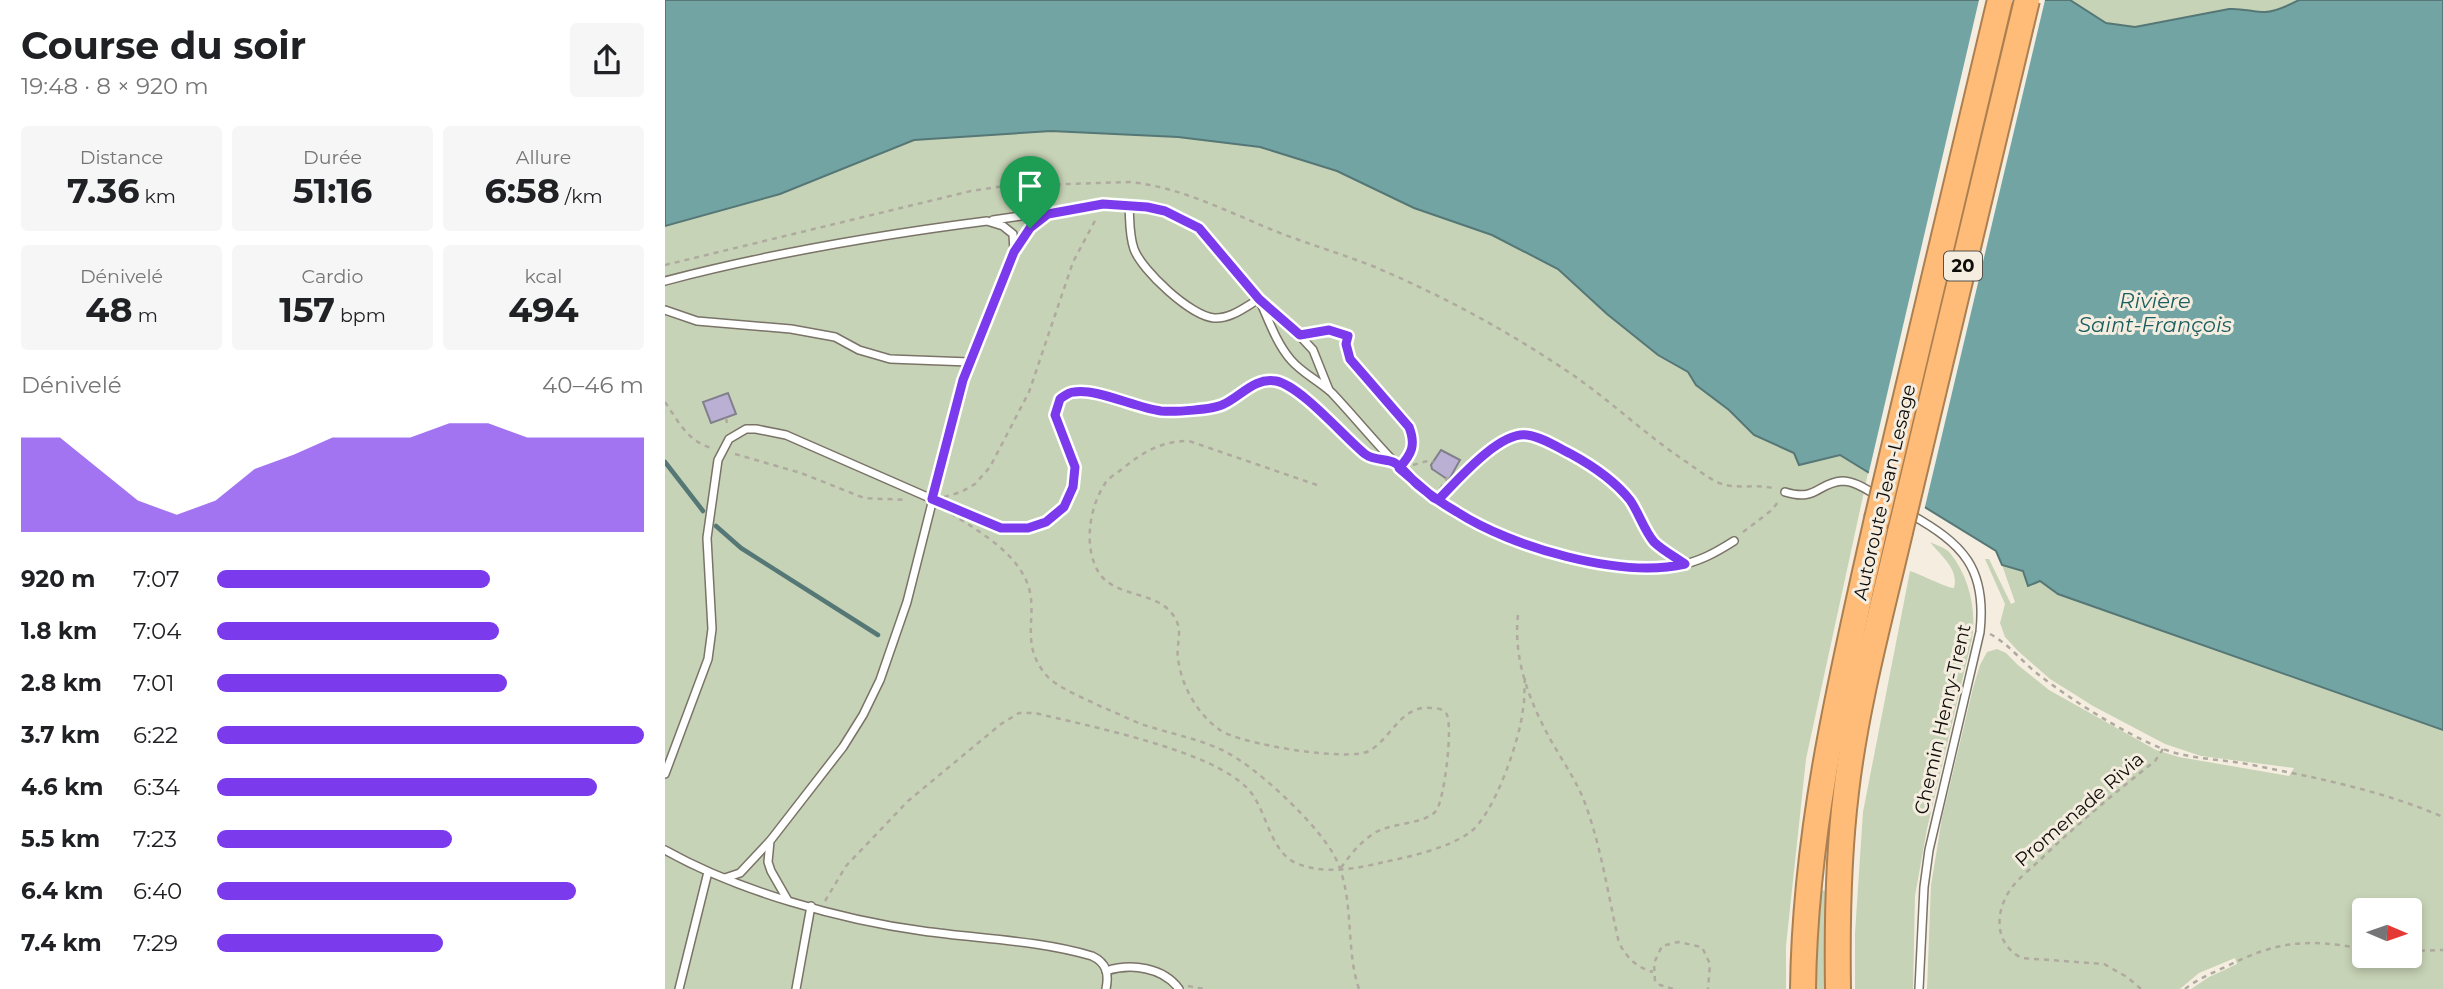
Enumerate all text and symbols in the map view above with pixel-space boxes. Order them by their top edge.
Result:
text: Course du soir [21,22,306,69]
button: share [570,23,644,97]
text: 19:48 · 8 × 920 m [21,72,209,100]
text: Distance [80,146,163,169]
text: Durée [303,146,362,169]
text: Allure [516,146,571,169]
pin [1000,156,1060,228]
icon: arrive [1011,167,1049,205]
text: 7.36 [67,169,140,212]
text: 51:16 [293,169,372,212]
text: 6:58 [484,169,560,212]
text: km [140,185,176,208]
text: /km [560,185,603,208]
road number: 20 [1944,252,1982,280]
text: Dénivelé [80,265,163,288]
text: Cardio [302,265,363,288]
text: kcal [525,265,562,288]
text: 48 [85,288,133,331]
text: 157 [279,288,335,331]
text: 494 [508,288,579,331]
water label: Rivière Saint-François [2078,288,2232,337]
text: m [133,304,158,327]
text: bpm [335,304,386,327]
text: Dénivelé [21,371,122,399]
text: 40–46 m [542,371,644,399]
street label: Autoroute Jean-Lesage [1848,382,1921,602]
text: 920 m [21,565,95,593]
text: 7:07 [133,565,180,593]
text: 1.8 km [21,617,97,645]
text: 7:04 [133,617,181,645]
street label: Chemin Henry-Trent [1909,621,1976,817]
text: 2.8 km [21,669,102,697]
text: 7:01 [133,669,175,697]
text: 3.7 km [21,721,100,749]
text: 6:22 [133,721,178,749]
street label: Promenade Rivia [2010,747,2148,872]
text: 4.6 km [21,773,103,801]
text: 6:34 [133,773,180,801]
text: 5.5 km [21,825,100,853]
text: 7:23 [133,825,177,853]
text: 6.4 km [21,877,103,905]
text: 6:40 [133,877,182,905]
north arrow [2352,898,2422,968]
map controls [2352,898,2422,968]
text: 7.4 km [21,929,102,957]
text: 7:29 [133,929,178,957]

